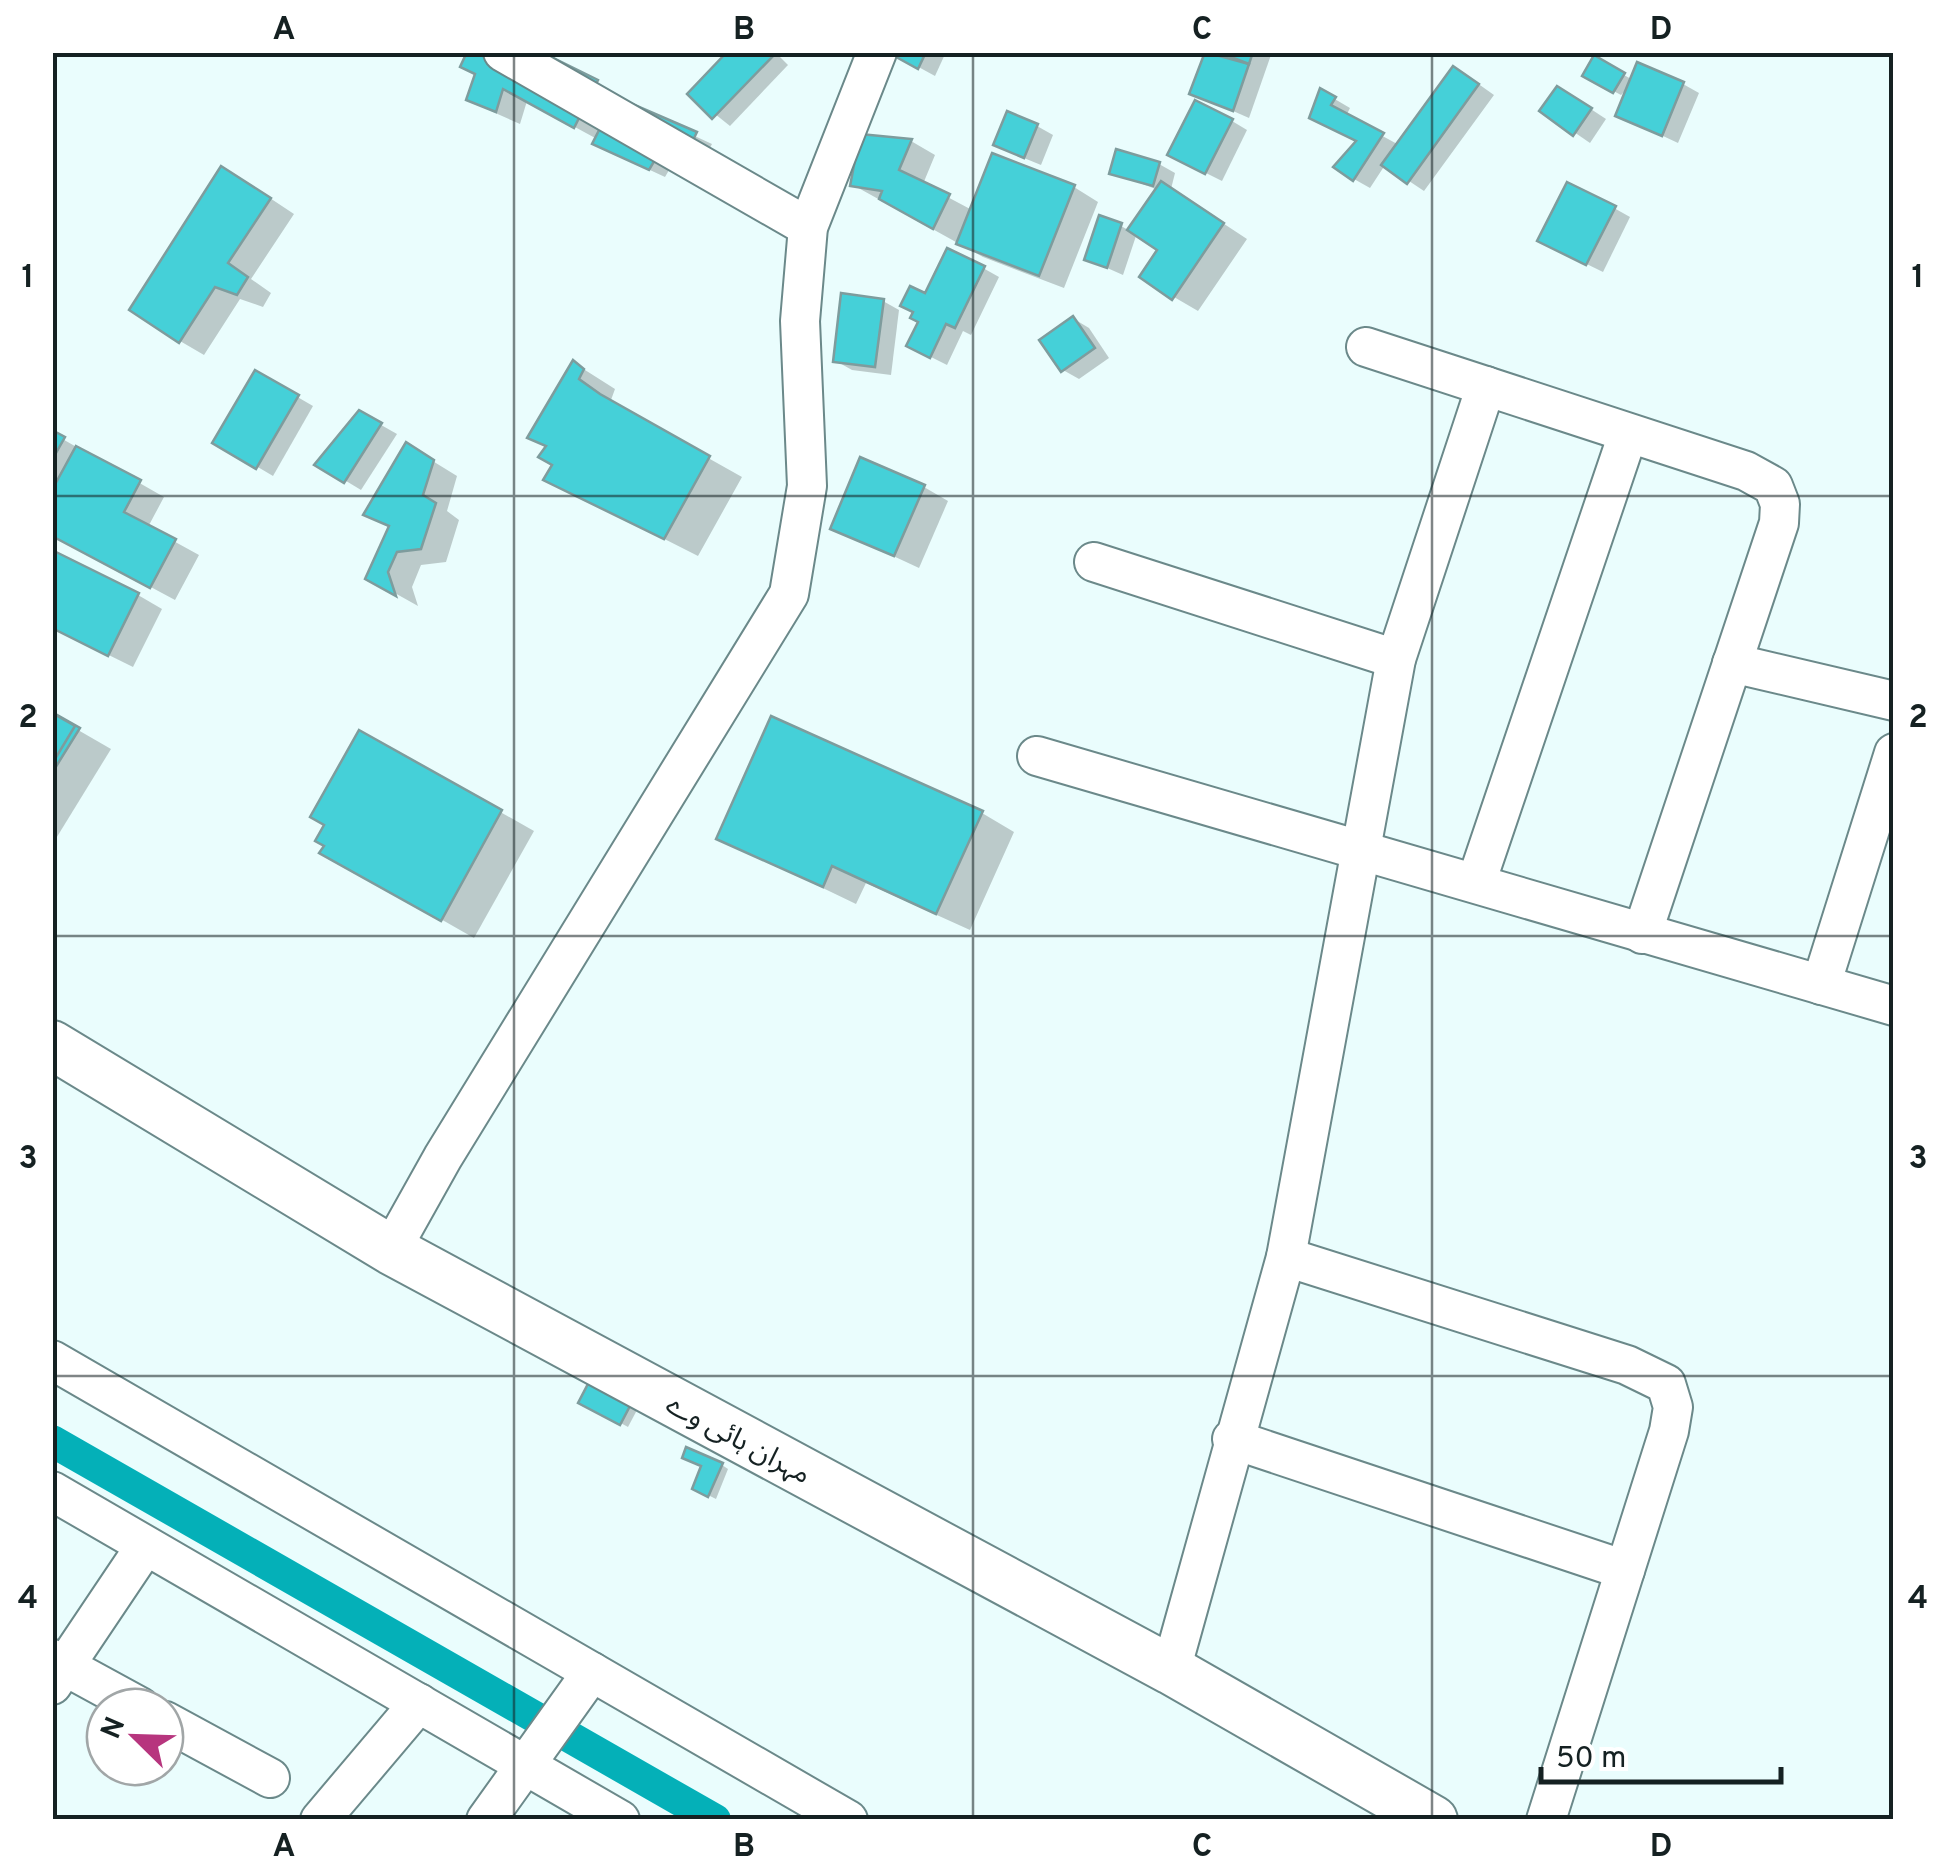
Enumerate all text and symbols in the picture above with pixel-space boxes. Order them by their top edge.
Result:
text: A [273,11,295,51]
text: B [733,11,755,51]
text: C [1192,11,1212,51]
text: D [1650,11,1672,51]
text: 1 [22,259,34,299]
text: 1 [1912,259,1924,299]
text: 2 [18,699,38,739]
text: 2 [1908,699,1928,739]
text: 3 [18,1140,38,1180]
text: 3 [1908,1140,1928,1180]
street label: مہران ہائی وے [659,1387,816,1494]
text: 4 [18,1580,38,1620]
text: 4 [1908,1580,1928,1620]
north arrow [85,1687,185,1787]
text: N [94,1712,135,1745]
scale bar [1541,1722,1781,1784]
text: 50 m [1556,1741,1626,1778]
text: A [273,1828,295,1868]
text: B [733,1828,755,1868]
text: C [1192,1828,1212,1868]
text: D [1650,1828,1672,1868]

